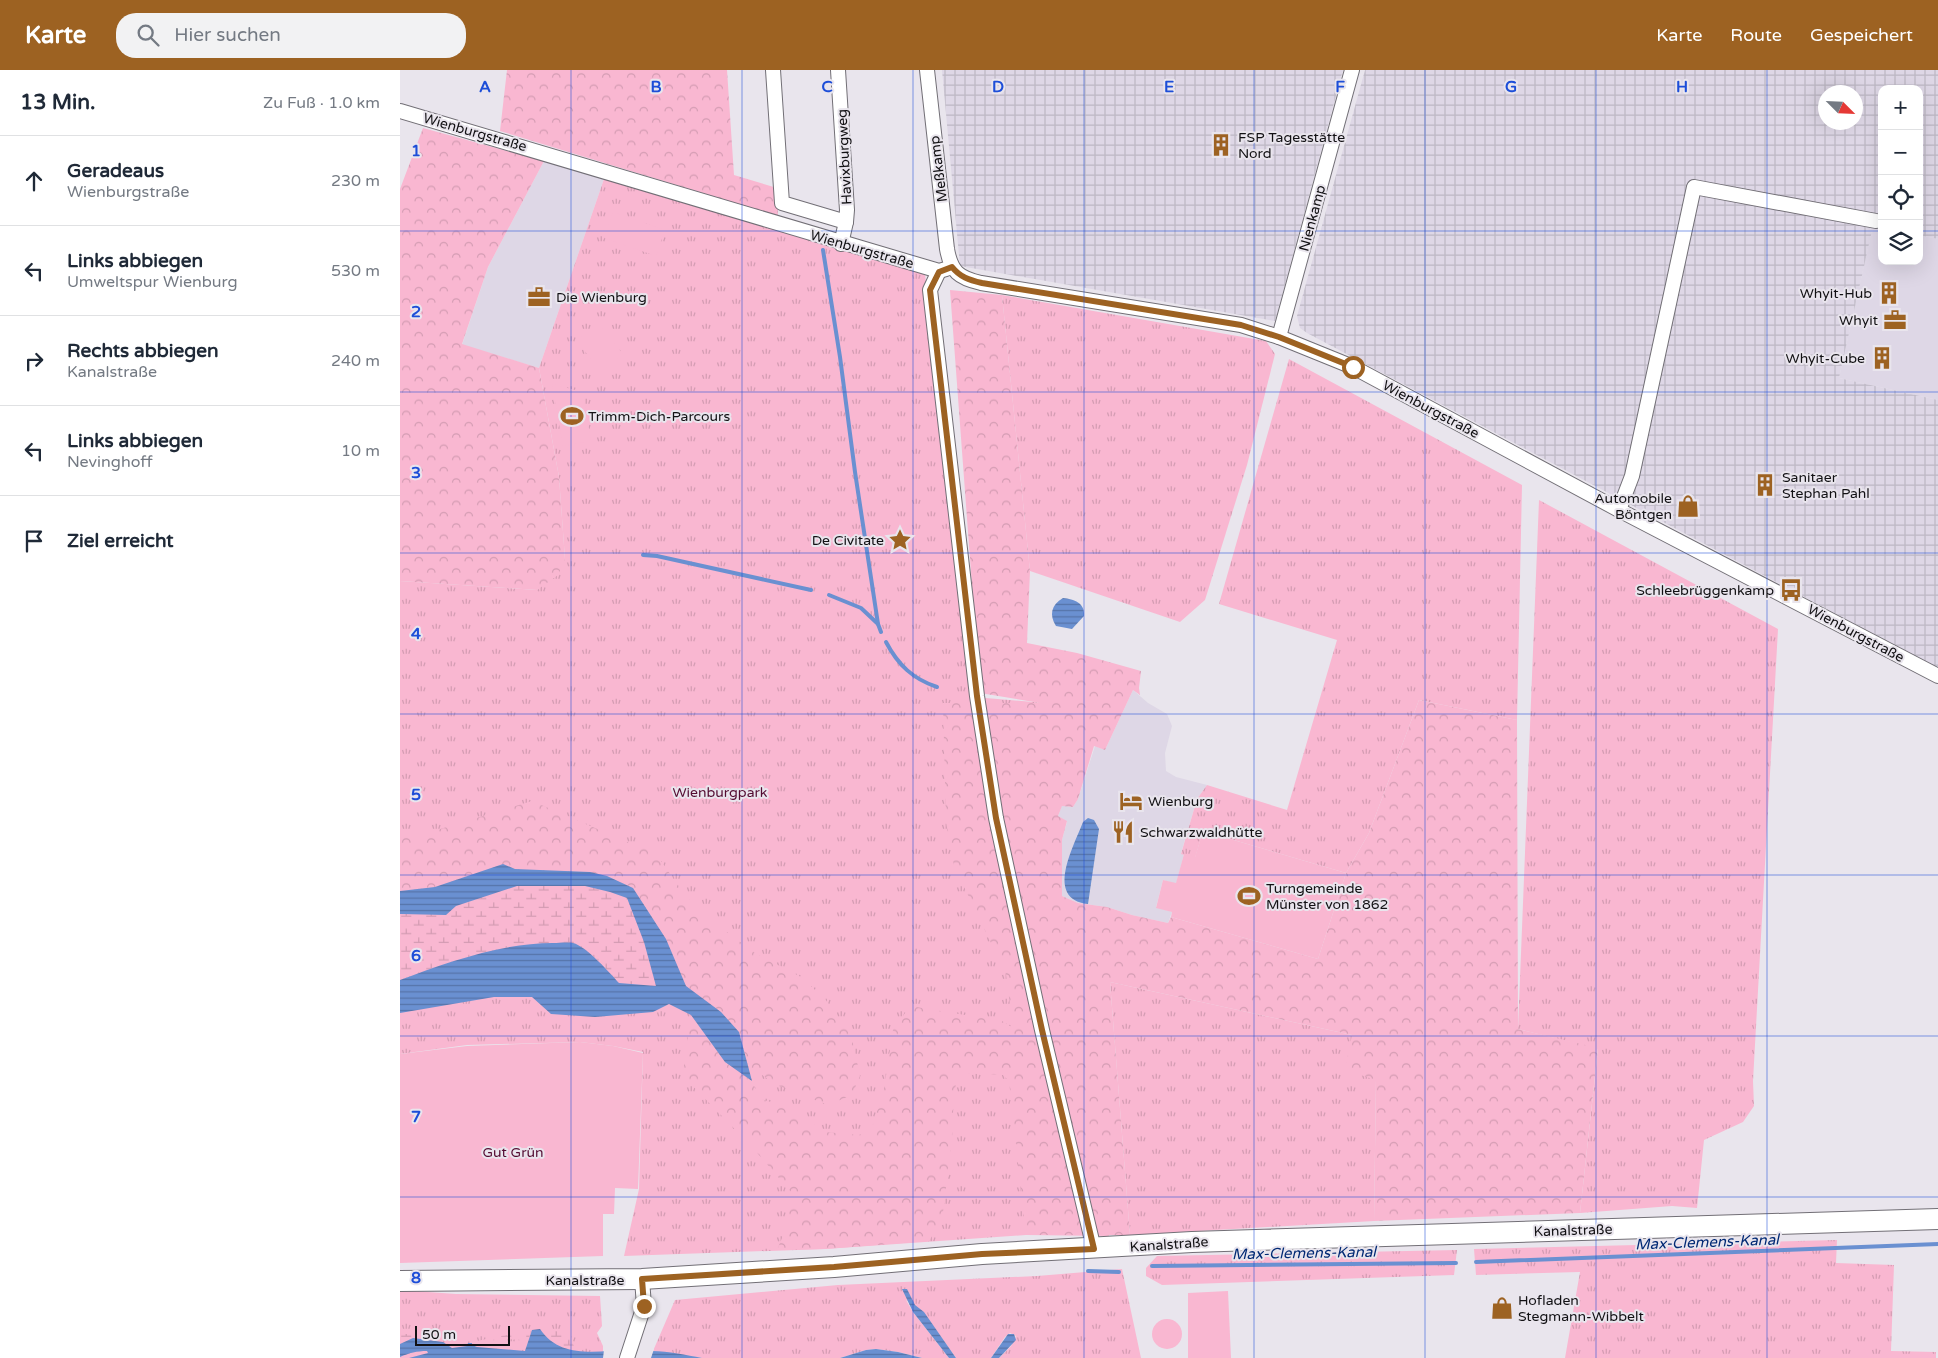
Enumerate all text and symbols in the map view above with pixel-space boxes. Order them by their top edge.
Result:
search box [116,13,466,58]
text: Karte [25,21,86,50]
icon: search [134,21,162,49]
text: Hier suchen [174,24,281,46]
text: Karte [1656,24,1702,46]
text: Route [1730,24,1782,46]
text: Gespeichert [1810,24,1913,46]
text: A [479,77,491,97]
text: B [650,77,662,97]
text: C [821,77,833,97]
text: D [992,77,1004,97]
text: E [1164,77,1174,97]
text: F [1335,77,1345,97]
text: G [1505,77,1517,97]
text: H [1676,77,1688,97]
north arrow [1818,85,1863,130]
map controls [1878,85,1923,265]
button: + [1878,85,1923,130]
text: 13 Min. [20,90,95,115]
text: Zu Fuß · 1.0 km [263,93,380,113]
street label: Havixburgweg [834,109,855,205]
street label: Wienburgstraße [421,110,529,155]
place label: FSP Tagesstätte Nord [1238,129,1345,162]
button: − [1878,130,1923,175]
building icon: FSP Tagesstätte Nord [1208,132,1234,158]
street label: Meßkamp [926,135,951,203]
text: 1 [411,141,421,161]
text: Geradeaus [67,160,164,182]
icon: ahead [20,167,48,195]
text: 230 m [331,171,380,191]
button: locate [1878,175,1923,220]
text: Wienburgstraße [67,182,189,202]
street label: Nienkamp [1295,183,1330,253]
button: layers [1878,220,1923,265]
street label: Wienburgstraße [808,227,916,272]
text: Links abbiegen [67,250,203,272]
icon: left [20,257,48,285]
text: 530 m [331,261,380,281]
text: Umweltspur Wienburg [67,272,238,292]
building icon: Whyit-Hub [1876,280,1902,306]
office icon: Die Wienburg [526,284,552,310]
place label: Whyit-Hub [1800,285,1872,302]
place label: Die Wienburg [556,289,647,306]
text: 2 [411,302,421,322]
office icon: Whyit [1882,307,1908,333]
place label: Whyit [1839,312,1879,329]
text: Rechts abbiegen [67,340,219,362]
building icon: Whyit-Cube [1869,345,1895,371]
icon: right [20,347,48,375]
place label: Whyit-Cube [1786,350,1865,367]
text: 240 m [331,351,380,371]
route start [1342,356,1365,379]
text: Kanalstraße [67,362,157,382]
street label: Wienburgstraße [1380,377,1482,442]
sports icon: Trimm-Dich-Parcours [559,403,585,429]
place label: Trimm-Dich-Parcours [588,408,730,425]
text: Links abbiegen [67,430,203,452]
icon: left [20,437,48,465]
text: 10 m [341,441,380,461]
text: Nevinghoff [67,452,153,472]
text: 3 [411,463,421,483]
place label: Sanitaer Stephan Pahl [1782,469,1870,502]
building icon: Sanitaer Stephan Pahl [1752,472,1778,498]
place label: Automobile Böntgen [1594,490,1672,523]
shop icon: Automobile Böntgen [1675,493,1701,519]
icon: arrive [20,527,48,555]
place icon: De Civitate [887,527,913,553]
text: Ziel erreicht [67,530,174,552]
place label: De Civitate [812,532,884,549]
bus stop icon: Schleebrüggenkamp [1778,577,1804,603]
place label: Schleebrüggenkamp [1636,582,1774,599]
street label: Wienburgstraße [1805,601,1907,666]
text: 4 [411,624,421,644]
park label: Wienburgpark [673,784,768,801]
text: 5 [411,785,421,805]
hotel icon: Wienburg [1118,788,1144,814]
place label: Wienburg [1148,793,1213,810]
restaurant icon: Schwarzwaldhütte [1110,819,1136,845]
place label: Schwarzwaldhütte [1140,824,1262,841]
place label: Turngemeinde Münster von 1862 [1266,880,1388,913]
sports icon: Turngemeinde Münster von 1862 [1236,883,1262,909]
text: 6 [411,946,421,966]
text: 7 [411,1107,421,1127]
park label: Gut Grün [482,1144,544,1161]
street label: Kanalstraße [1533,1221,1613,1240]
water label: Max-Clemens-Kanal [1635,1230,1782,1254]
street label: Kanalstraße [1129,1233,1209,1256]
water label: Max-Clemens-Kanal [1232,1243,1378,1263]
text: 8 [411,1268,421,1288]
street label: Kanalstraße [546,1272,624,1289]
place label: Hofladen Stegmann-Wibbelt [1518,1292,1644,1325]
route end [633,1295,656,1318]
shop icon: Hofladen Stegmann-Wibbelt [1489,1295,1515,1321]
scale bar [415,1323,510,1346]
text: 50 m [422,1326,456,1343]

